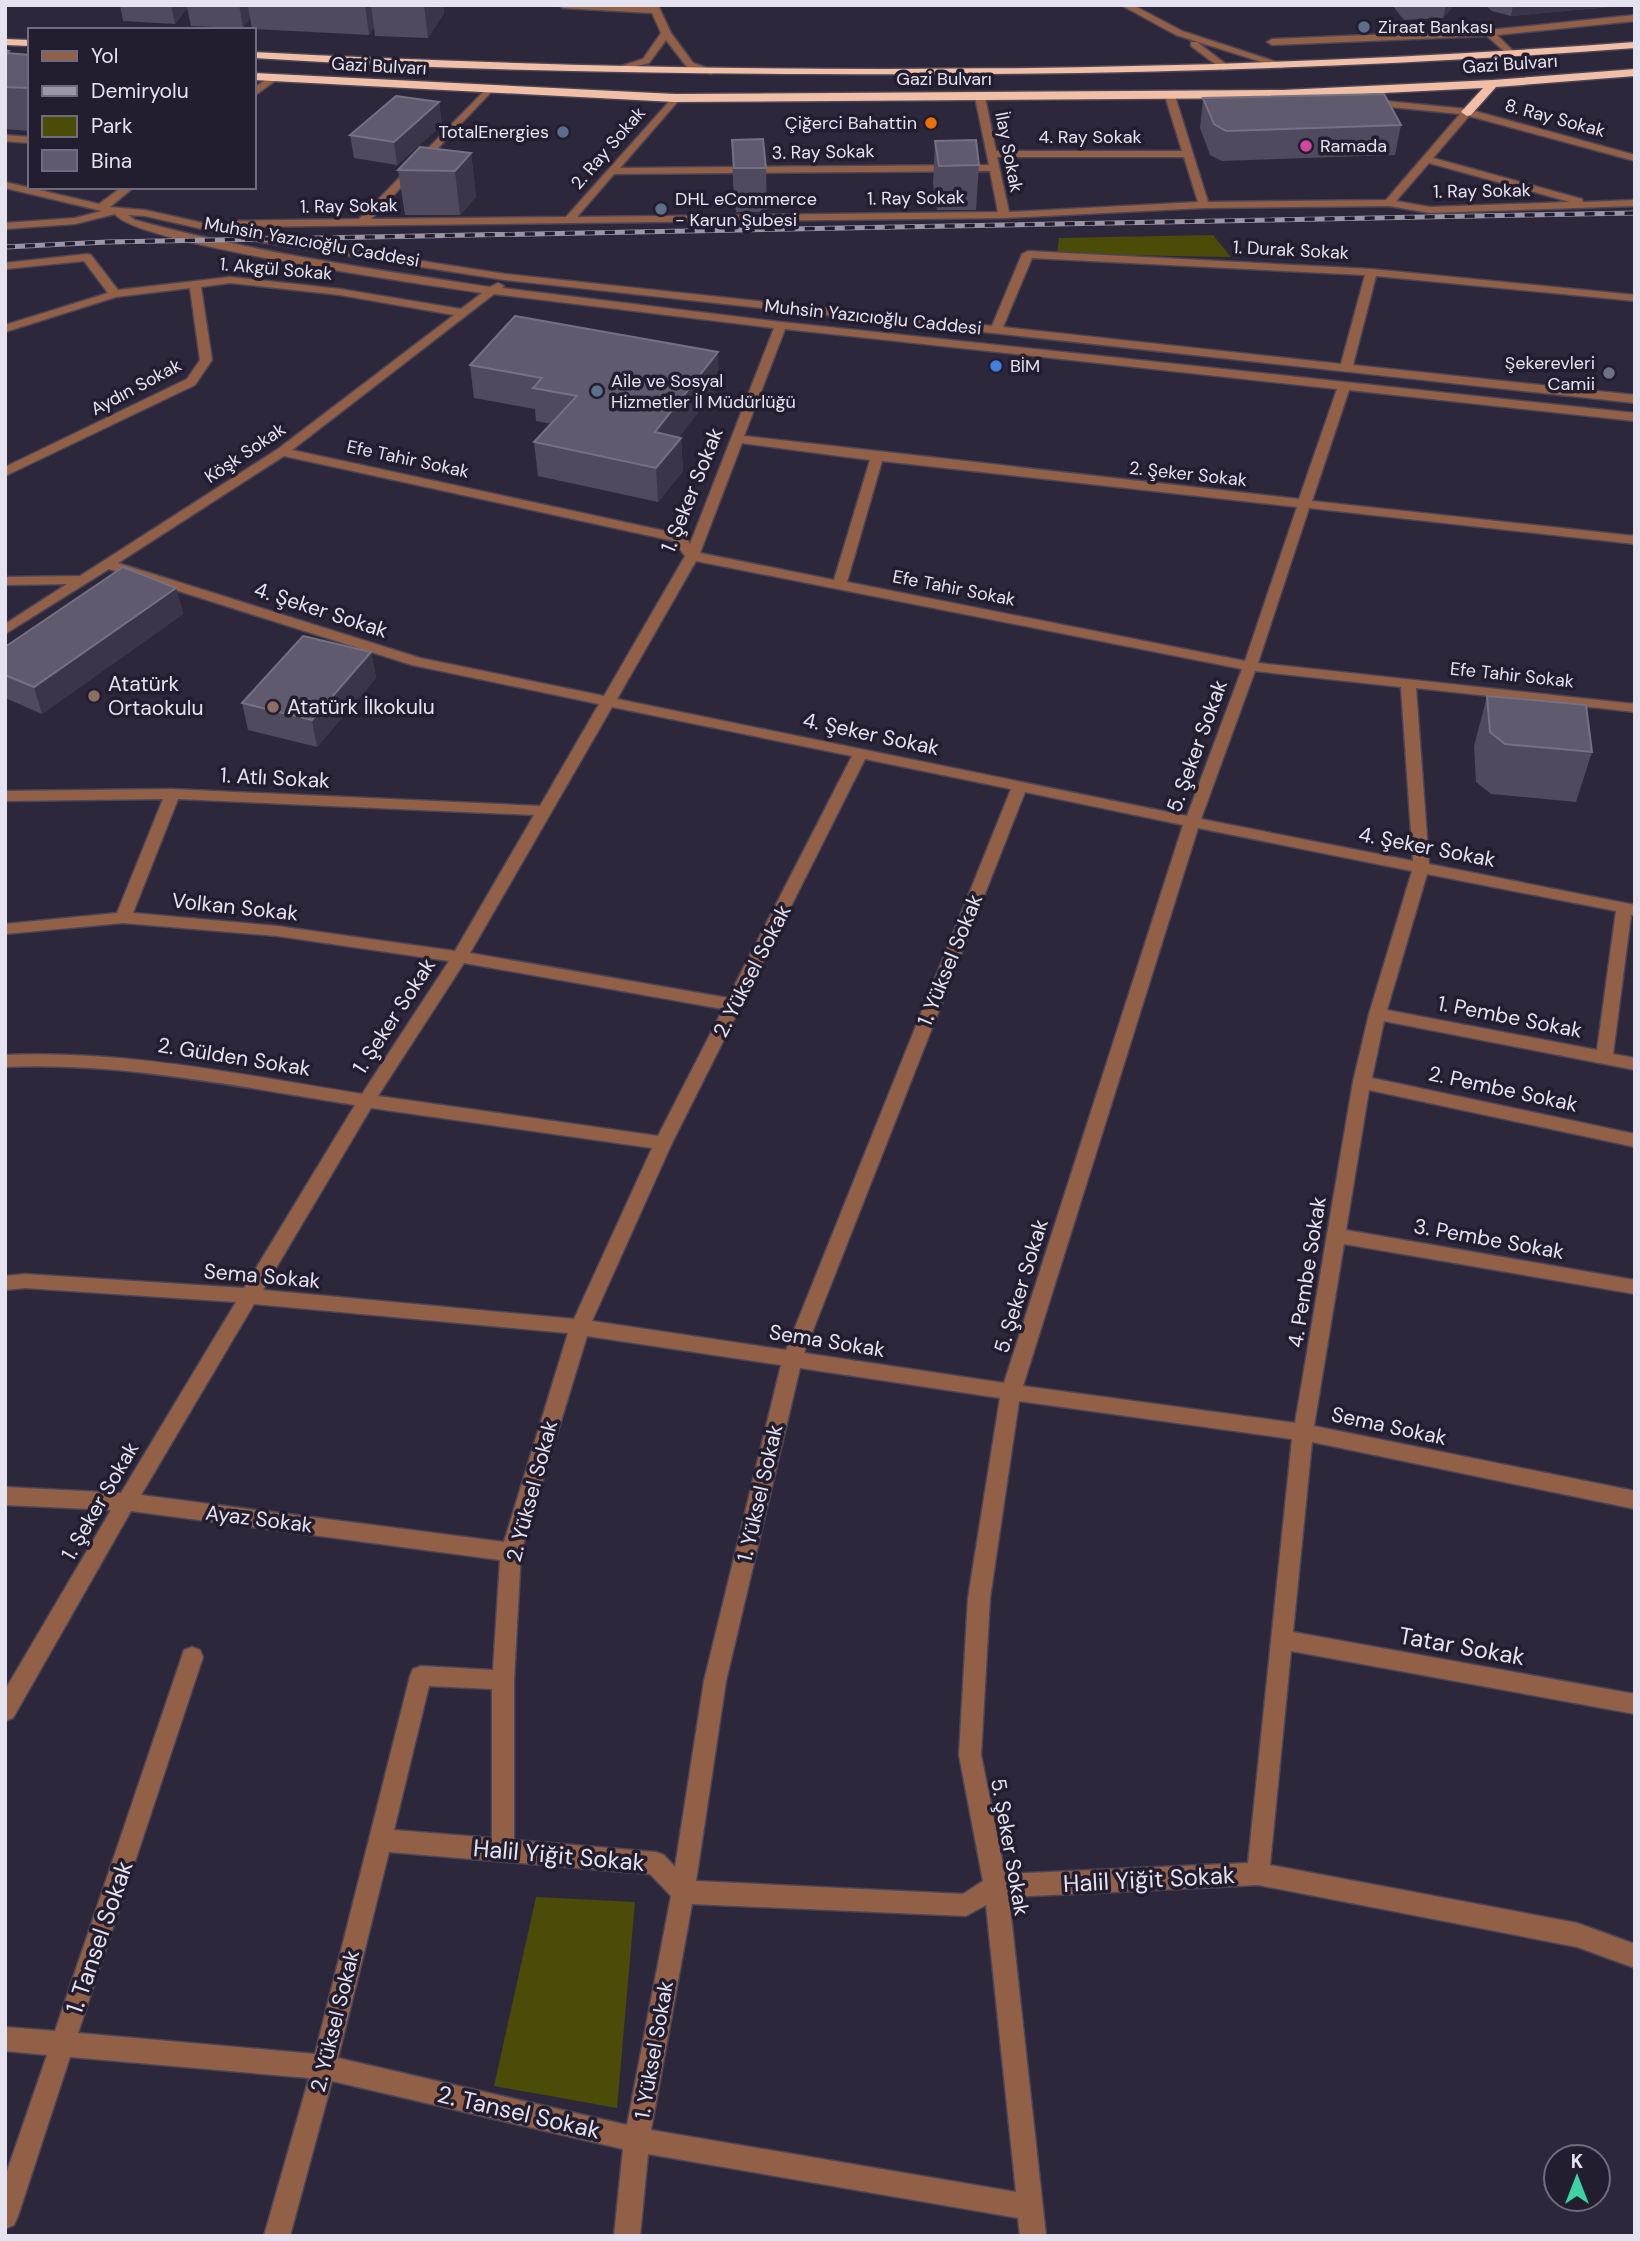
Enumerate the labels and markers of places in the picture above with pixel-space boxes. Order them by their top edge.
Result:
place label: Ziraat Bankası [1378,15,1493,39]
marker: Ziraat Bankası [1356,19,1372,35]
place label: Çiğerci Bahattin [785,111,917,135]
marker: Çiğerci Bahattin [923,115,939,131]
place label: TotalEnergies [439,120,549,144]
marker: TotalEnergies [555,124,571,140]
place label: Ramada [1320,134,1387,158]
marker: Ramada [1298,138,1314,154]
place label: DHL eCommerce - Karun Şubesi [675,187,817,232]
marker: DHL eCommerce - Karun Şubesi [653,201,669,217]
place label: Şekerevleri Camii [1505,351,1595,396]
place label: BİM [1010,354,1040,378]
marker: BİM [988,358,1004,374]
marker: Şekerevleri Camii [1601,365,1617,381]
place label: Aile ve Sosyal Hizmetler İl Müdürlüğü [611,369,796,414]
marker: Aile ve Sosyal Hizmetler İl Müdürlüğü [589,383,605,399]
place label: Atatürk Ortaokulu [108,670,203,722]
marker: Atatürk Ortaokulu [86,688,102,704]
place label: Atatürk İlkokulu [287,693,435,721]
marker: Atatürk İlkokulu [265,699,281,715]

